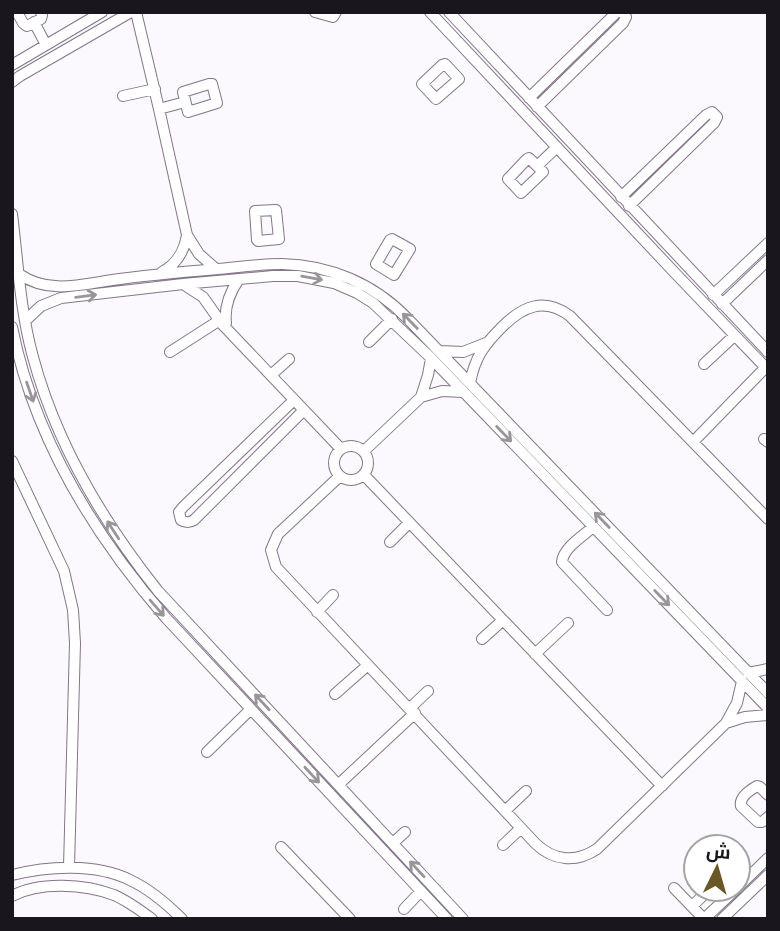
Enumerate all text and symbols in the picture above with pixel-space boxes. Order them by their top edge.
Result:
one-way arrow [300,272,323,286]
one-way arrow [74,289,96,302]
one-way arrow [402,313,419,330]
one-way arrow [25,381,37,403]
one-way arrow [495,425,512,442]
one-way arrow [593,512,610,529]
one-way arrow [106,521,120,541]
one-way arrow [653,589,670,606]
one-way arrow [149,599,165,617]
one-way arrow [254,694,271,711]
one-way arrow [304,766,321,783]
north arrow [682,833,752,903]
text: ش [705,838,732,864]
one-way arrow [409,860,425,878]

